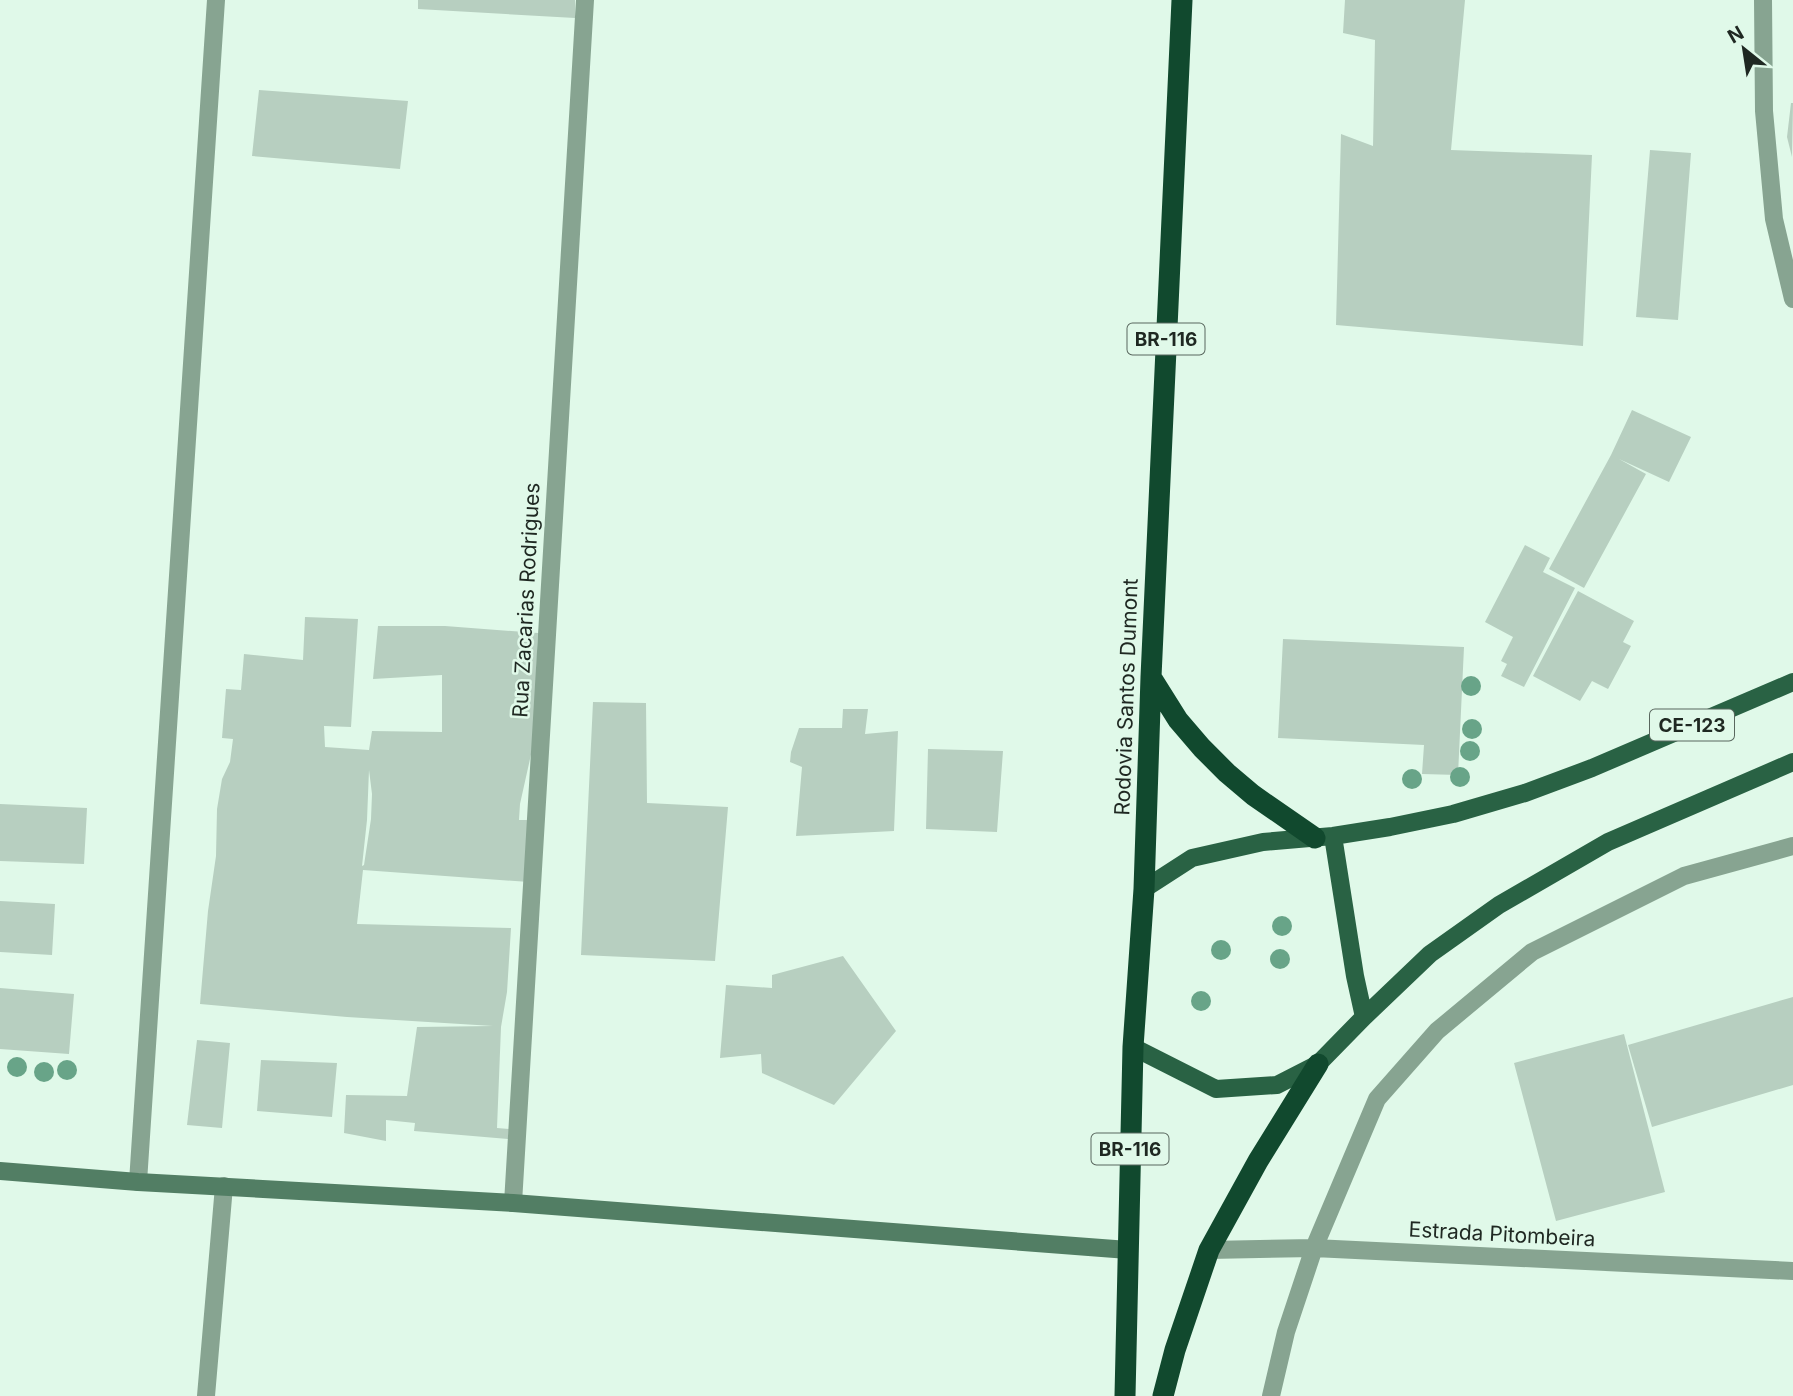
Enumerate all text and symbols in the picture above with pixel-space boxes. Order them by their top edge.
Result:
north arrow [1709,14,1779,84]
text: N [1724,21,1748,48]
road number: BR-116 [1128,324,1204,354]
street label: Rua Zacarias Rodrigues [507,482,545,718]
street label: Rodovia Santos Dumont [1109,578,1143,816]
road number: CE-123 [1650,710,1734,740]
road number: BR-116 [1092,1134,1168,1164]
street label: Estrada Pitombeira [1408,1217,1596,1251]

